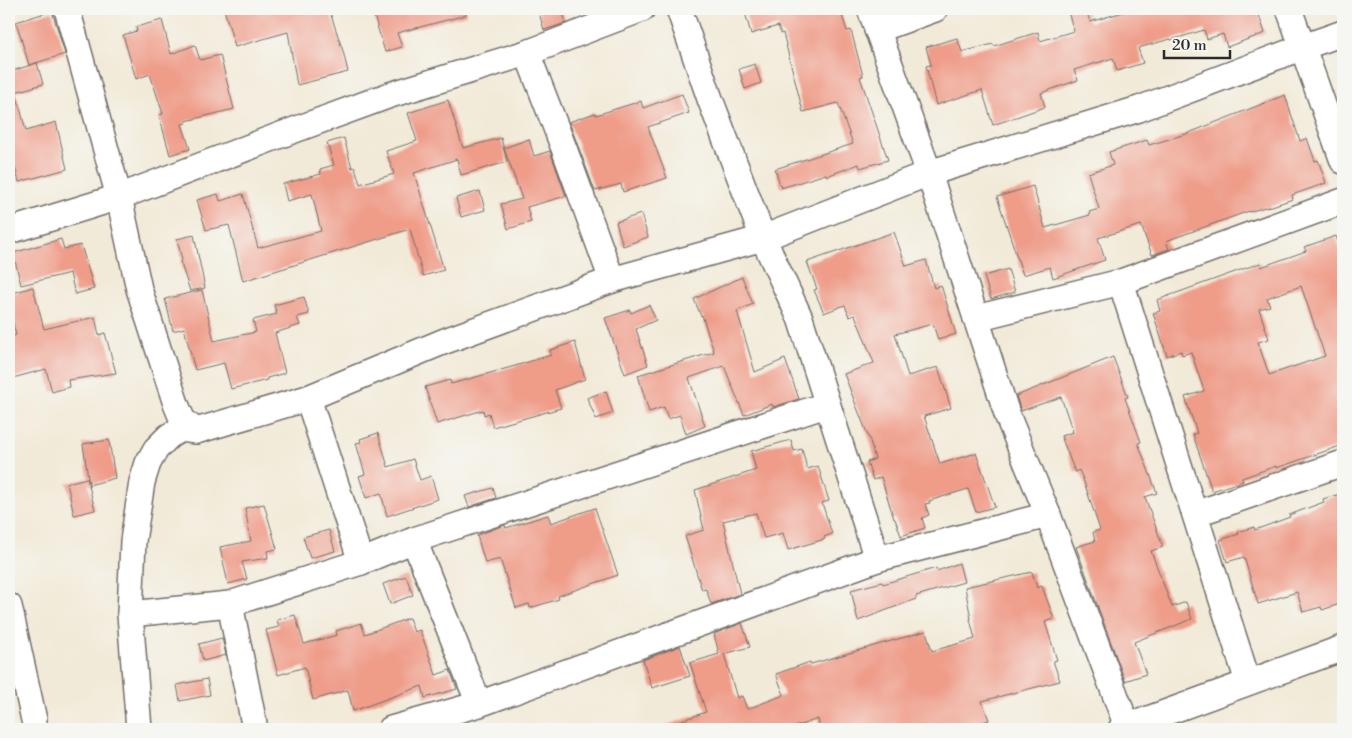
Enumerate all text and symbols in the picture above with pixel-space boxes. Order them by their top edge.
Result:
scale bar [1164,28,1231,60]
text: 20 m [1172,36,1207,55]

